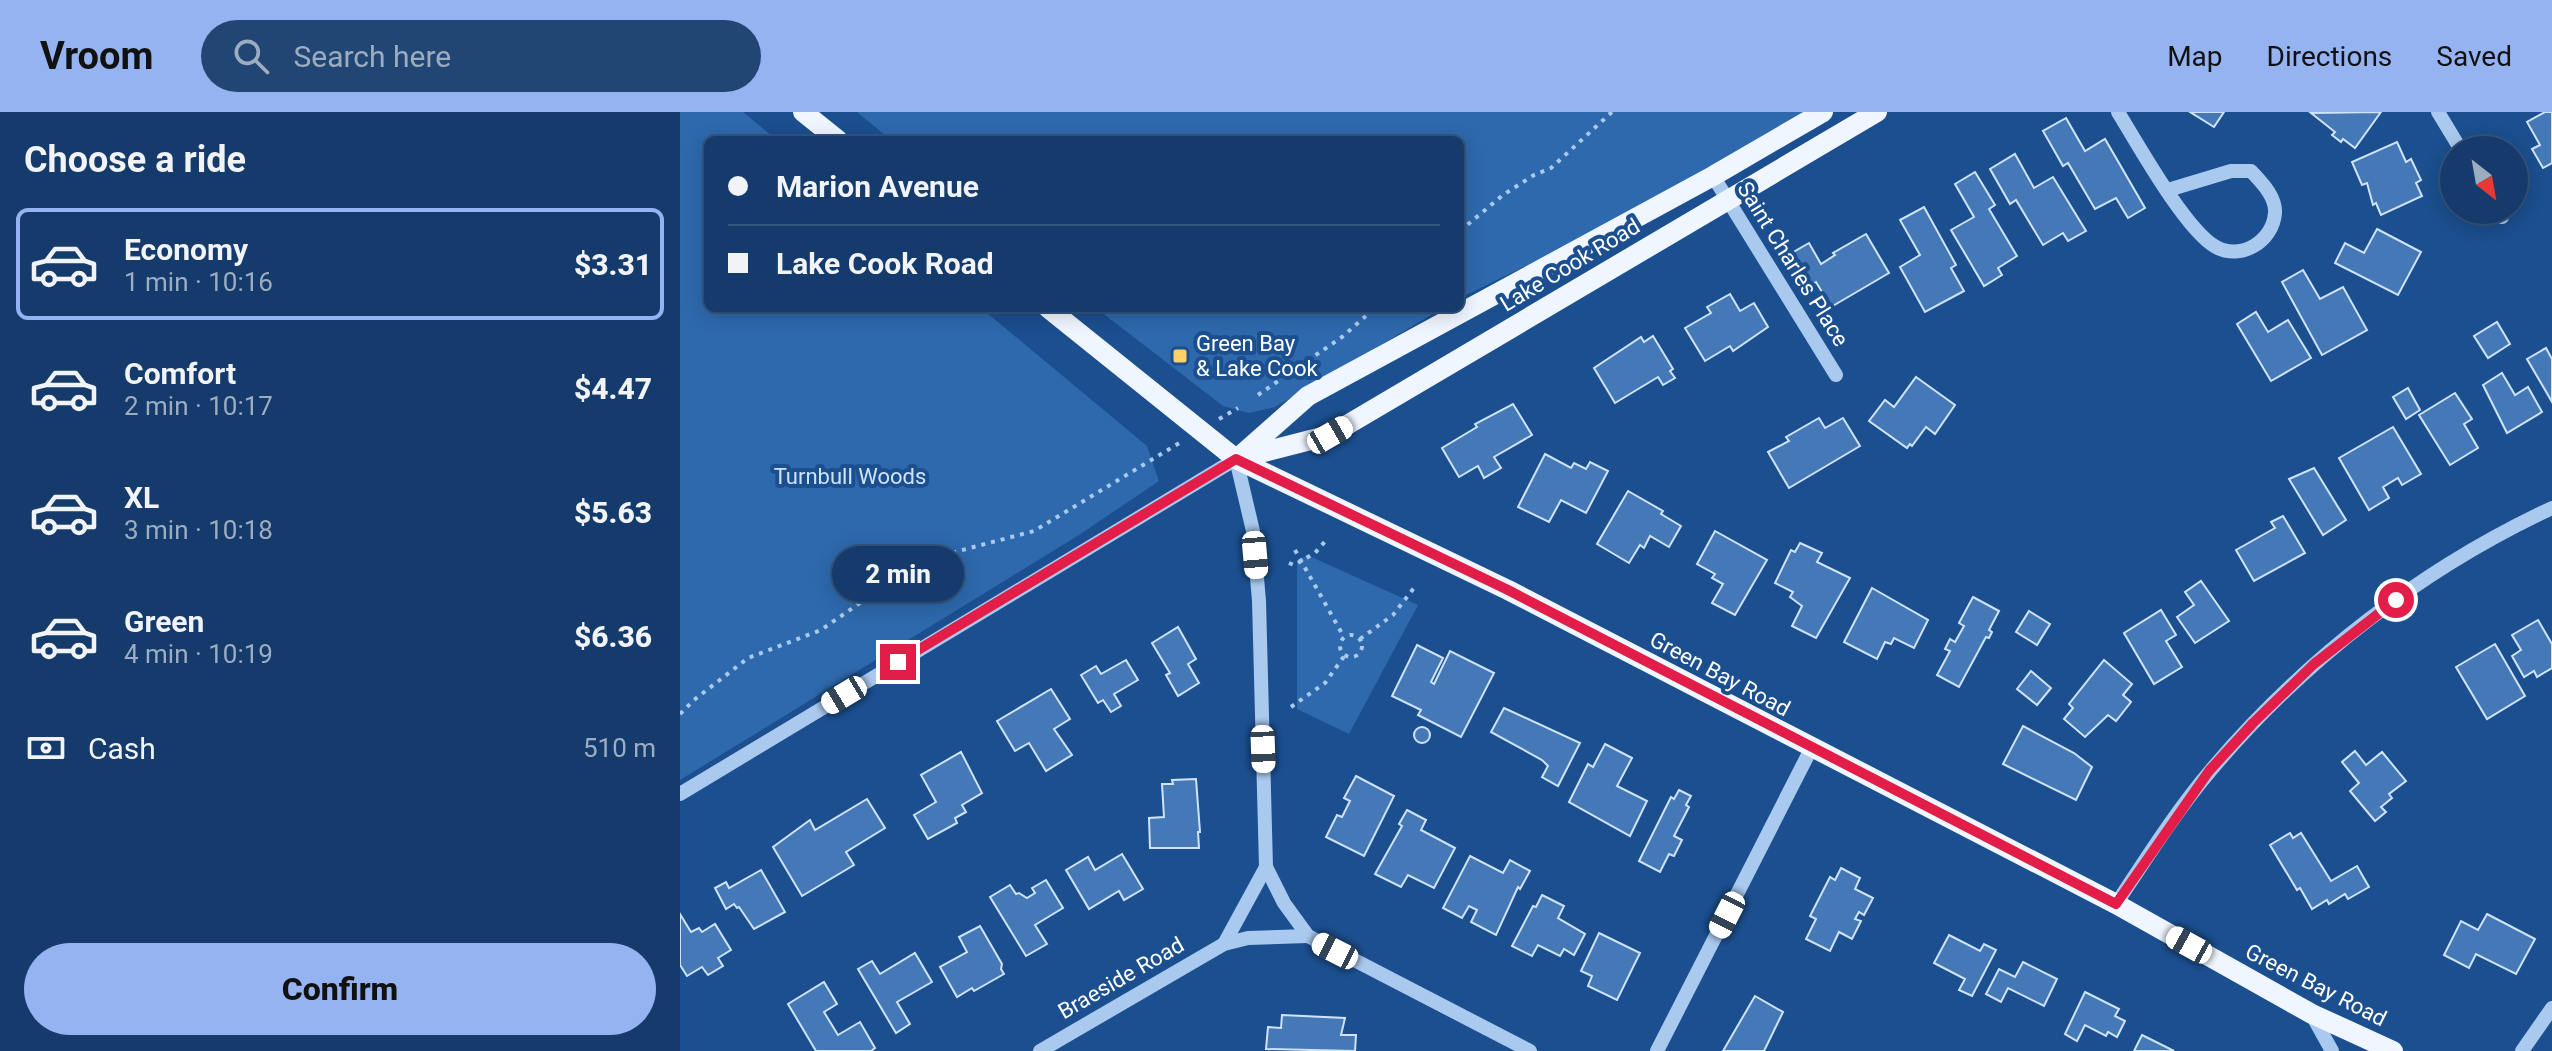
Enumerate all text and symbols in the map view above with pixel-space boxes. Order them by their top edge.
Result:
search box [201,20,761,92]
text: Vroom [40,34,153,78]
icon: search [229,34,273,78]
text: Search here [293,39,451,74]
text: Map [2167,40,2223,73]
text: Directions [2267,40,2392,73]
text: Saved [2436,40,2512,73]
north arrow [2440,136,2528,224]
map controls [2440,136,2528,224]
text: Choose a ride [24,139,246,181]
text: Marion Avenue [776,169,979,204]
street label: Saint Charles Place [1732,177,1854,351]
street label: Lake Cook Road [1496,214,1644,316]
icon: car [28,228,100,300]
text: Economy [124,232,248,267]
text: Lake Cook Road [776,246,994,281]
text: $3.31 [574,247,652,282]
text: 1 min · 10:16 [124,267,273,297]
place label: Green Bay & Lake Cook [1196,331,1318,381]
marker: Green Bay & Lake Cook [1171,347,1189,365]
icon: car [28,352,100,424]
text: Comfort [124,356,236,391]
text: $4.47 [574,371,652,406]
text: 2 min · 10:17 [124,391,273,421]
car [1303,413,1357,457]
park label: Turnbull Woods [774,464,926,489]
icon: car [28,476,100,548]
text: XL [124,480,159,515]
text: $5.63 [574,495,652,530]
text: 3 min · 10:18 [124,515,273,545]
car [1241,530,1269,580]
callout: 2 min [832,546,964,602]
text: 2 min [865,559,931,589]
route start [2378,582,2414,618]
icon: car [28,600,100,672]
text: Green [124,604,204,639]
text: $6.36 [574,619,652,654]
street label: Green Bay Road [1646,627,1794,721]
text: 4 min · 10:19 [124,639,273,669]
route end [880,644,916,680]
car [817,672,871,718]
car [1250,725,1276,773]
icon: cash [24,726,68,770]
text: Cash [88,731,156,766]
text: 510 m [583,733,656,763]
car [1705,888,1749,942]
car [2162,923,2216,967]
car [1308,929,1362,973]
street label: Braeside Road [1054,932,1188,1024]
street label: Green Bay Road [2241,939,2391,1031]
button: Confirm [24,943,656,1035]

